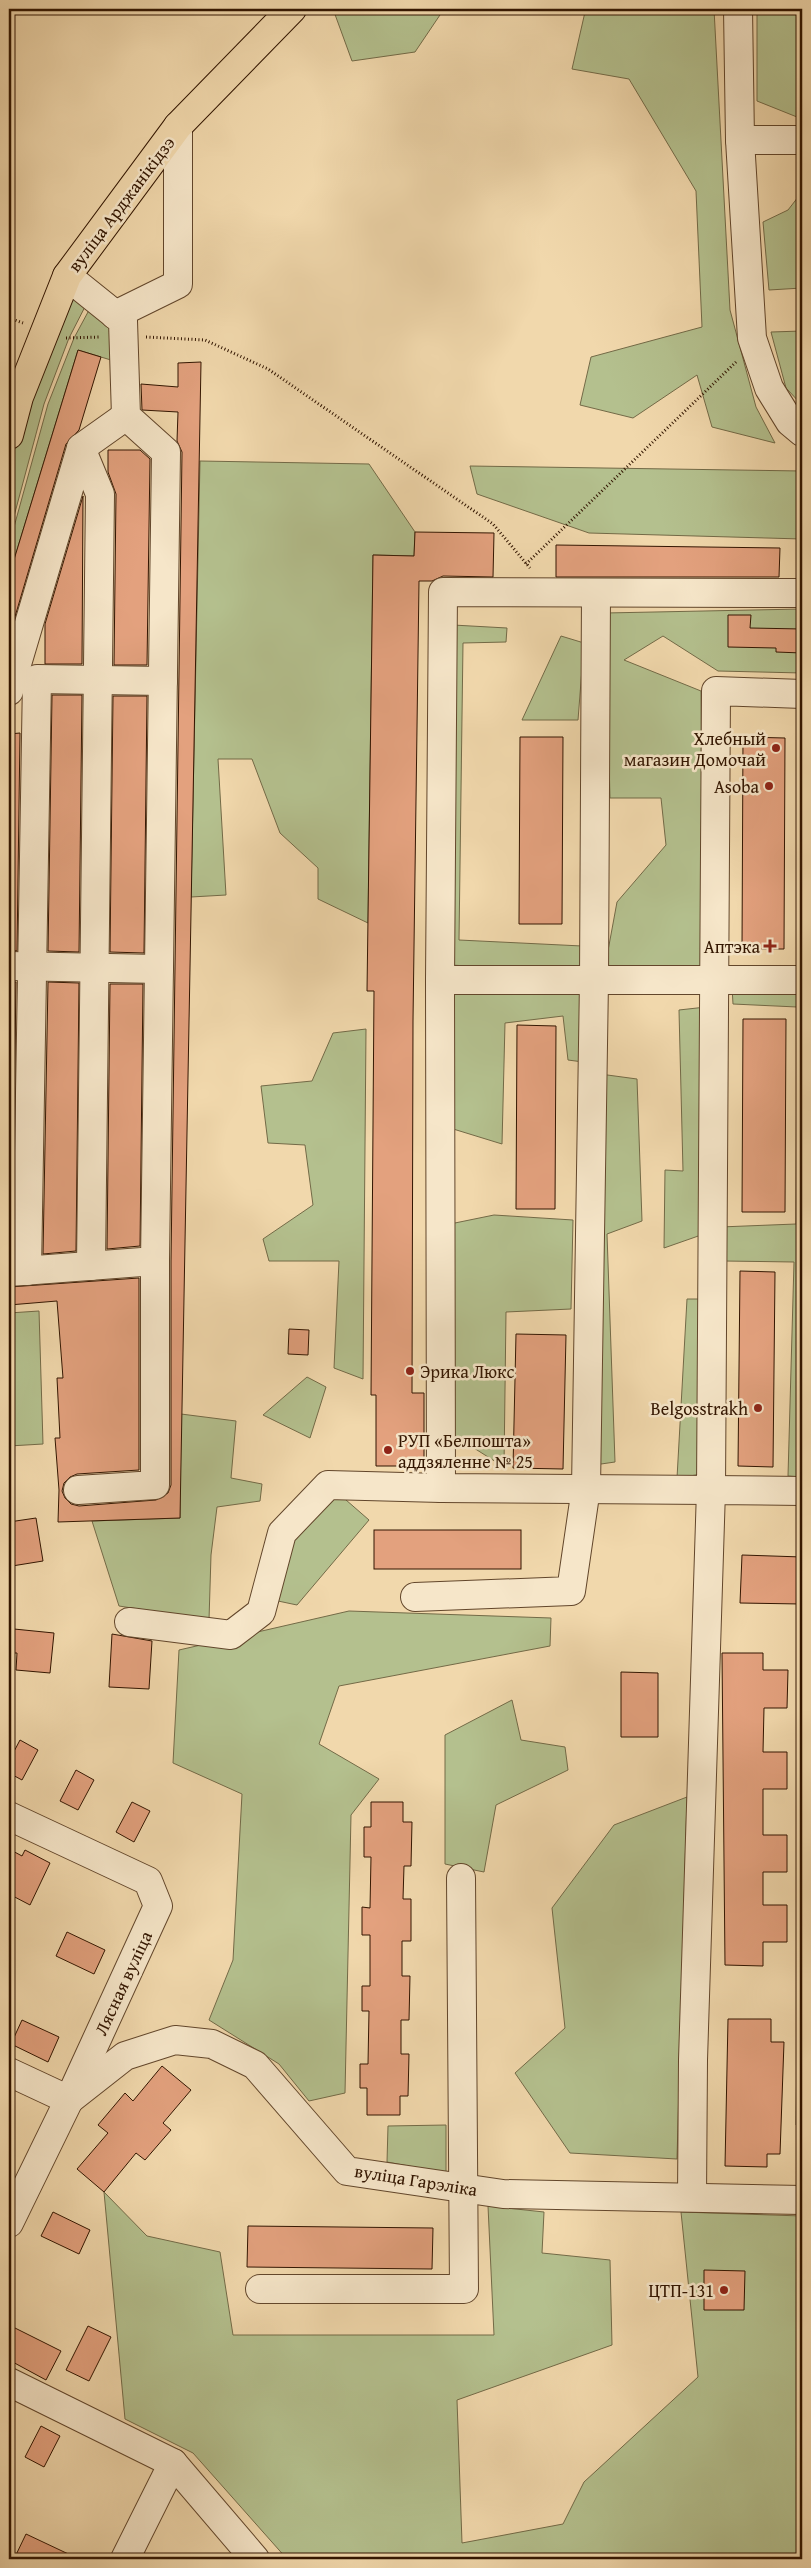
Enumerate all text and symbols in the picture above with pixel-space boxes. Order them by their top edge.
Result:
street label: вуліца Арджанікідзэ [61,130,181,278]
place label: Хлебный магазин Домочай [624,725,766,773]
marker: Хлебный магазин Домочай [770,742,782,754]
place label: Asoba [714,773,759,800]
marker: Asoba [763,780,775,792]
place label: Аптэка [704,933,760,960]
marker: Аптэка [764,940,776,952]
place label: Эрика Люкс [420,1358,515,1385]
marker: Эрика Люкс [404,1365,416,1377]
place label: Belgosstrakh [651,1395,748,1422]
marker: Belgosstrakh [752,1402,764,1414]
place label: РУП «Белпошта» аддзяленне № 25 [398,1427,533,1475]
marker: РУП «Белпошта» аддзяленне № 25 [382,1444,394,1456]
street label: Лясная вуліца [87,1926,159,2040]
street label: вуліца Гарэліка [353,2157,480,2203]
place label: ЦТП-131 [649,2277,714,2304]
marker: ЦТП-131 [718,2284,730,2296]

